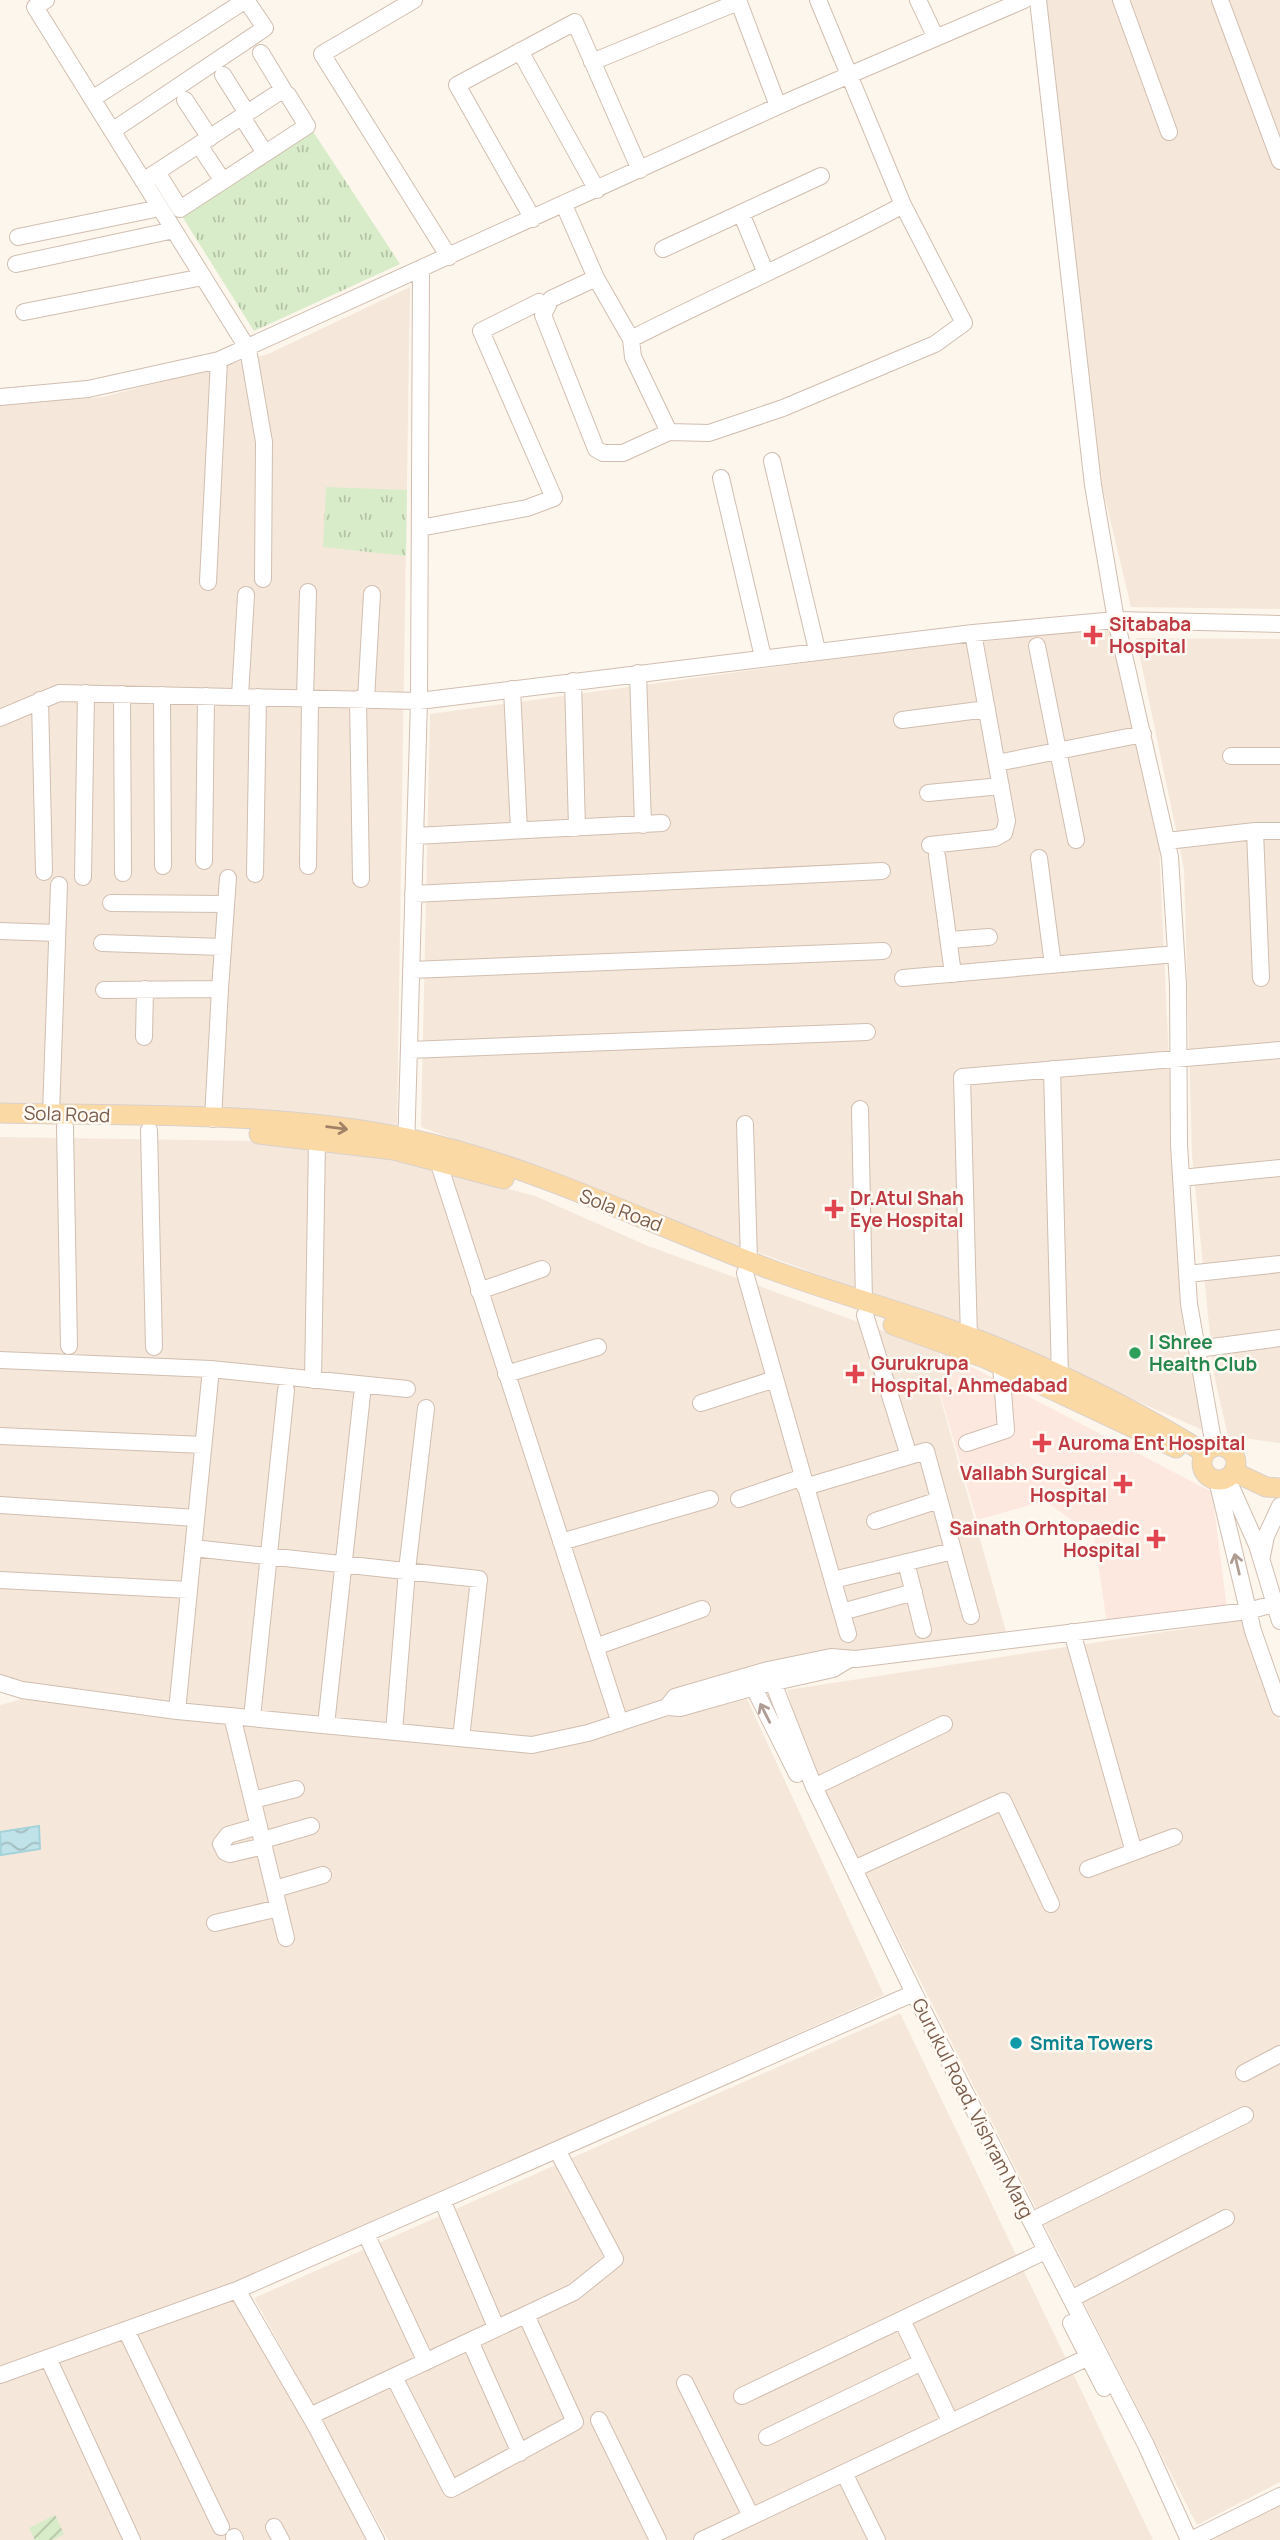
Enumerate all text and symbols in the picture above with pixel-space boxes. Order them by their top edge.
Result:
place label: Sitababa Hospital [1109,611,1191,659]
marker: Sitababa Hospital [1083,625,1103,645]
street label: Sola Road [23,1099,111,1129]
one-way arrow [325,1122,348,1135]
street label: Sola Road [576,1182,666,1238]
place label: Dr.Atul Shah Eye Hospital [850,1185,964,1233]
marker: Dr.Atul Shah Eye Hospital [824,1199,844,1219]
place label: I Shree Health Club [1149,1329,1257,1377]
marker: I Shree Health Club [1127,1345,1143,1361]
place label: Gurukrupa Hospital, Ahmedabad [871,1350,1068,1398]
marker: Gurukrupa Hospital, Ahmedabad [845,1364,865,1384]
place label: Auroma Ent Hospital [1058,1430,1246,1456]
marker: Auroma Ent Hospital [1032,1433,1052,1453]
place label: Vallabh Surgical Hospital [960,1460,1107,1508]
marker: Vallabh Surgical Hospital [1113,1474,1133,1494]
place label: Sainath Orhtopaedic Hospital [949,1515,1140,1563]
marker: Sainath Orhtopaedic Hospital [1146,1529,1166,1549]
one-way arrow [1230,1553,1243,1576]
one-way arrow [758,1703,772,1723]
street label: Gurukul Road, Vishram Marg [906,1994,1040,2222]
place label: Smita Towers [1030,2030,1153,2056]
marker: Smita Towers [1008,2035,1024,2051]

